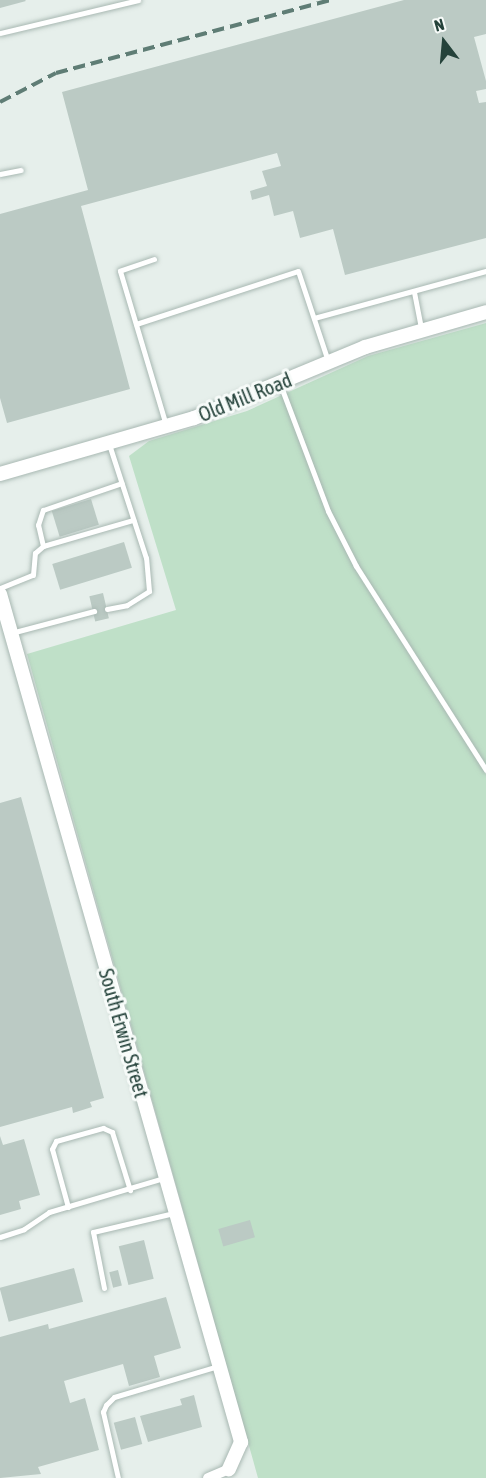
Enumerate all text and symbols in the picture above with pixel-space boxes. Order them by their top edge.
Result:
north arrow [414,12,474,72]
text: N [432,15,446,35]
street label: Old Mill Road [195,367,295,427]
street label: South Erwin Street [94,966,154,1100]

